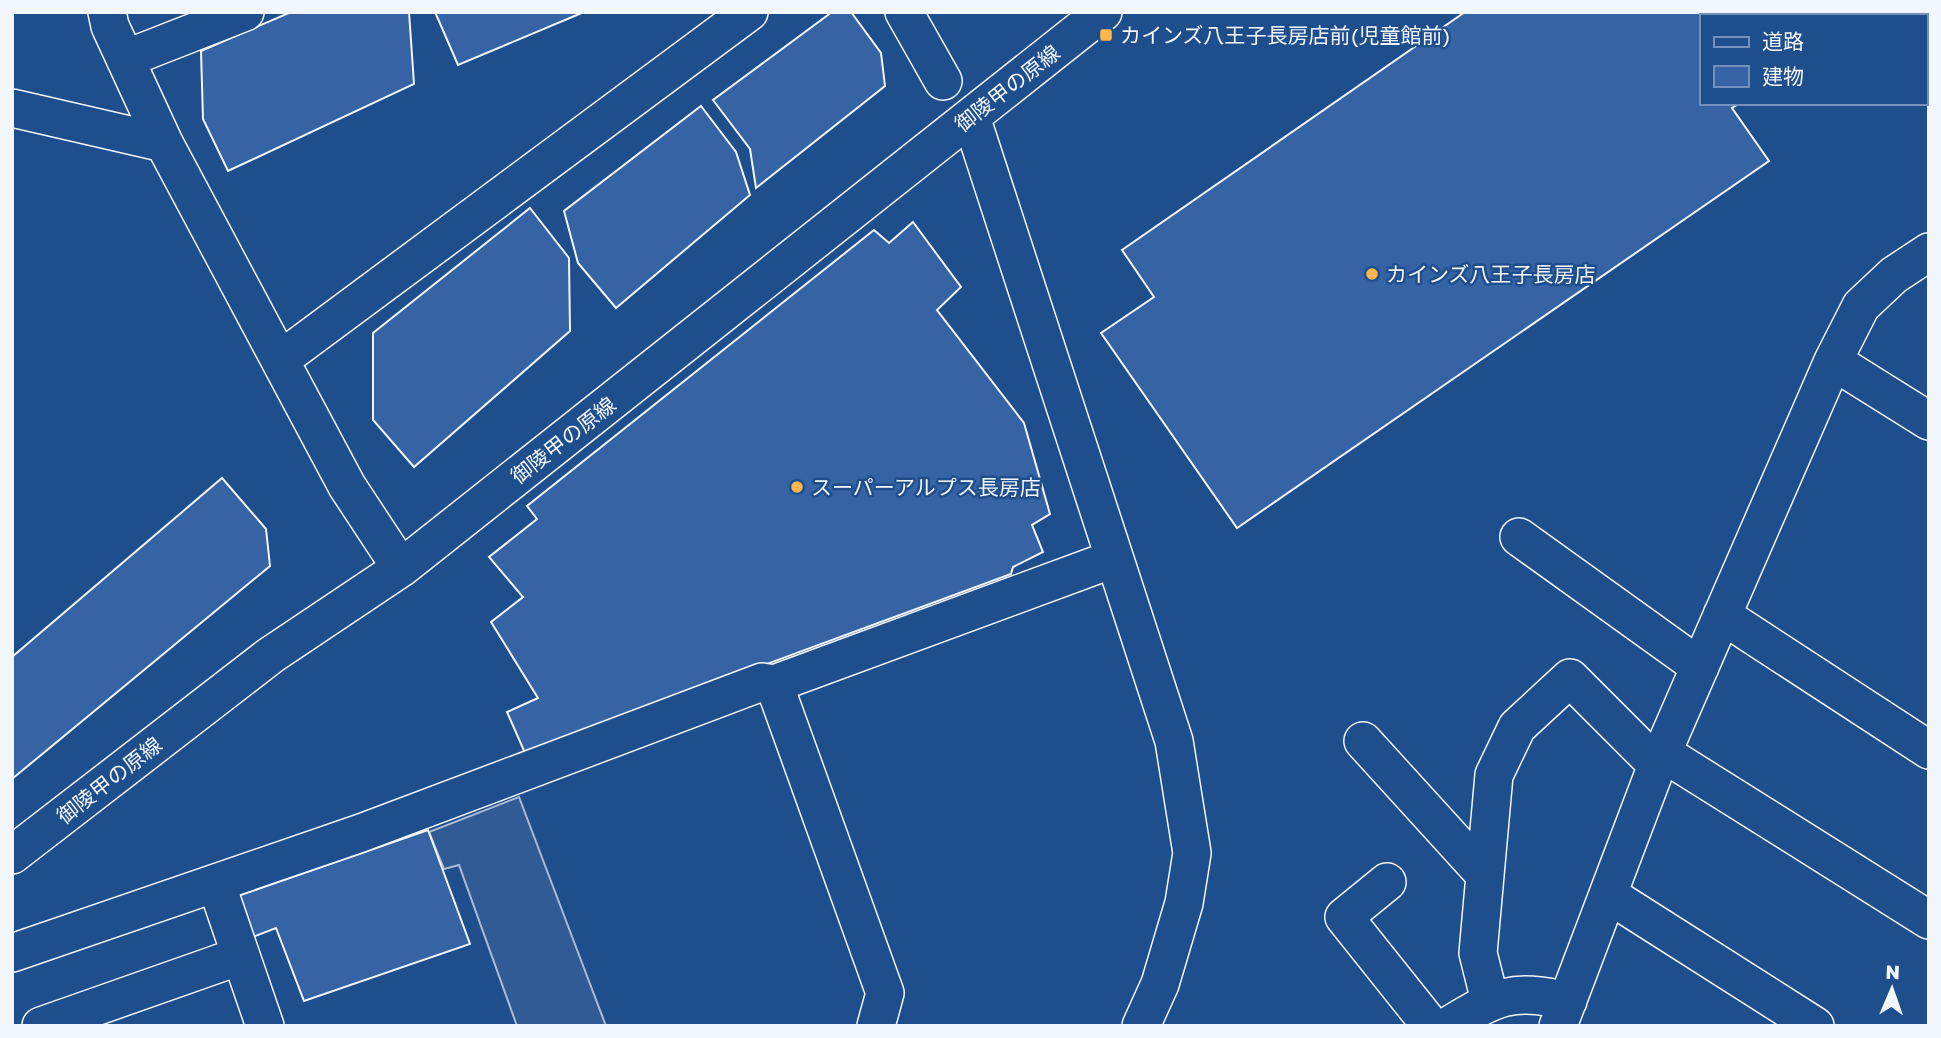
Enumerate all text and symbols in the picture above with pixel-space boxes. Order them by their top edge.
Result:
legend [1700,14,1927,105]
place label: カインズ八王子長房店前(児童館前) [1120,22,1451,48]
marker: カインズ八王子長房店前(児童館前) [1098,27,1114,43]
text: 道路 [1762,28,1804,54]
street label: 御陵甲の原線 [949,39,1065,137]
text: 建物 [1762,63,1804,89]
place label: カインズ八王子長房店 [1386,261,1596,287]
marker: カインズ八王子長房店 [1364,266,1380,282]
street label: 御陵甲の原線 [505,391,621,489]
place label: スーパーアルプス長房店 [811,474,1041,500]
marker: スーパーアルプス長房店 [789,479,805,495]
street label: 御陵甲の原線 [51,731,167,829]
north arrow [1857,954,1927,1024]
text: N [1885,960,1900,983]

